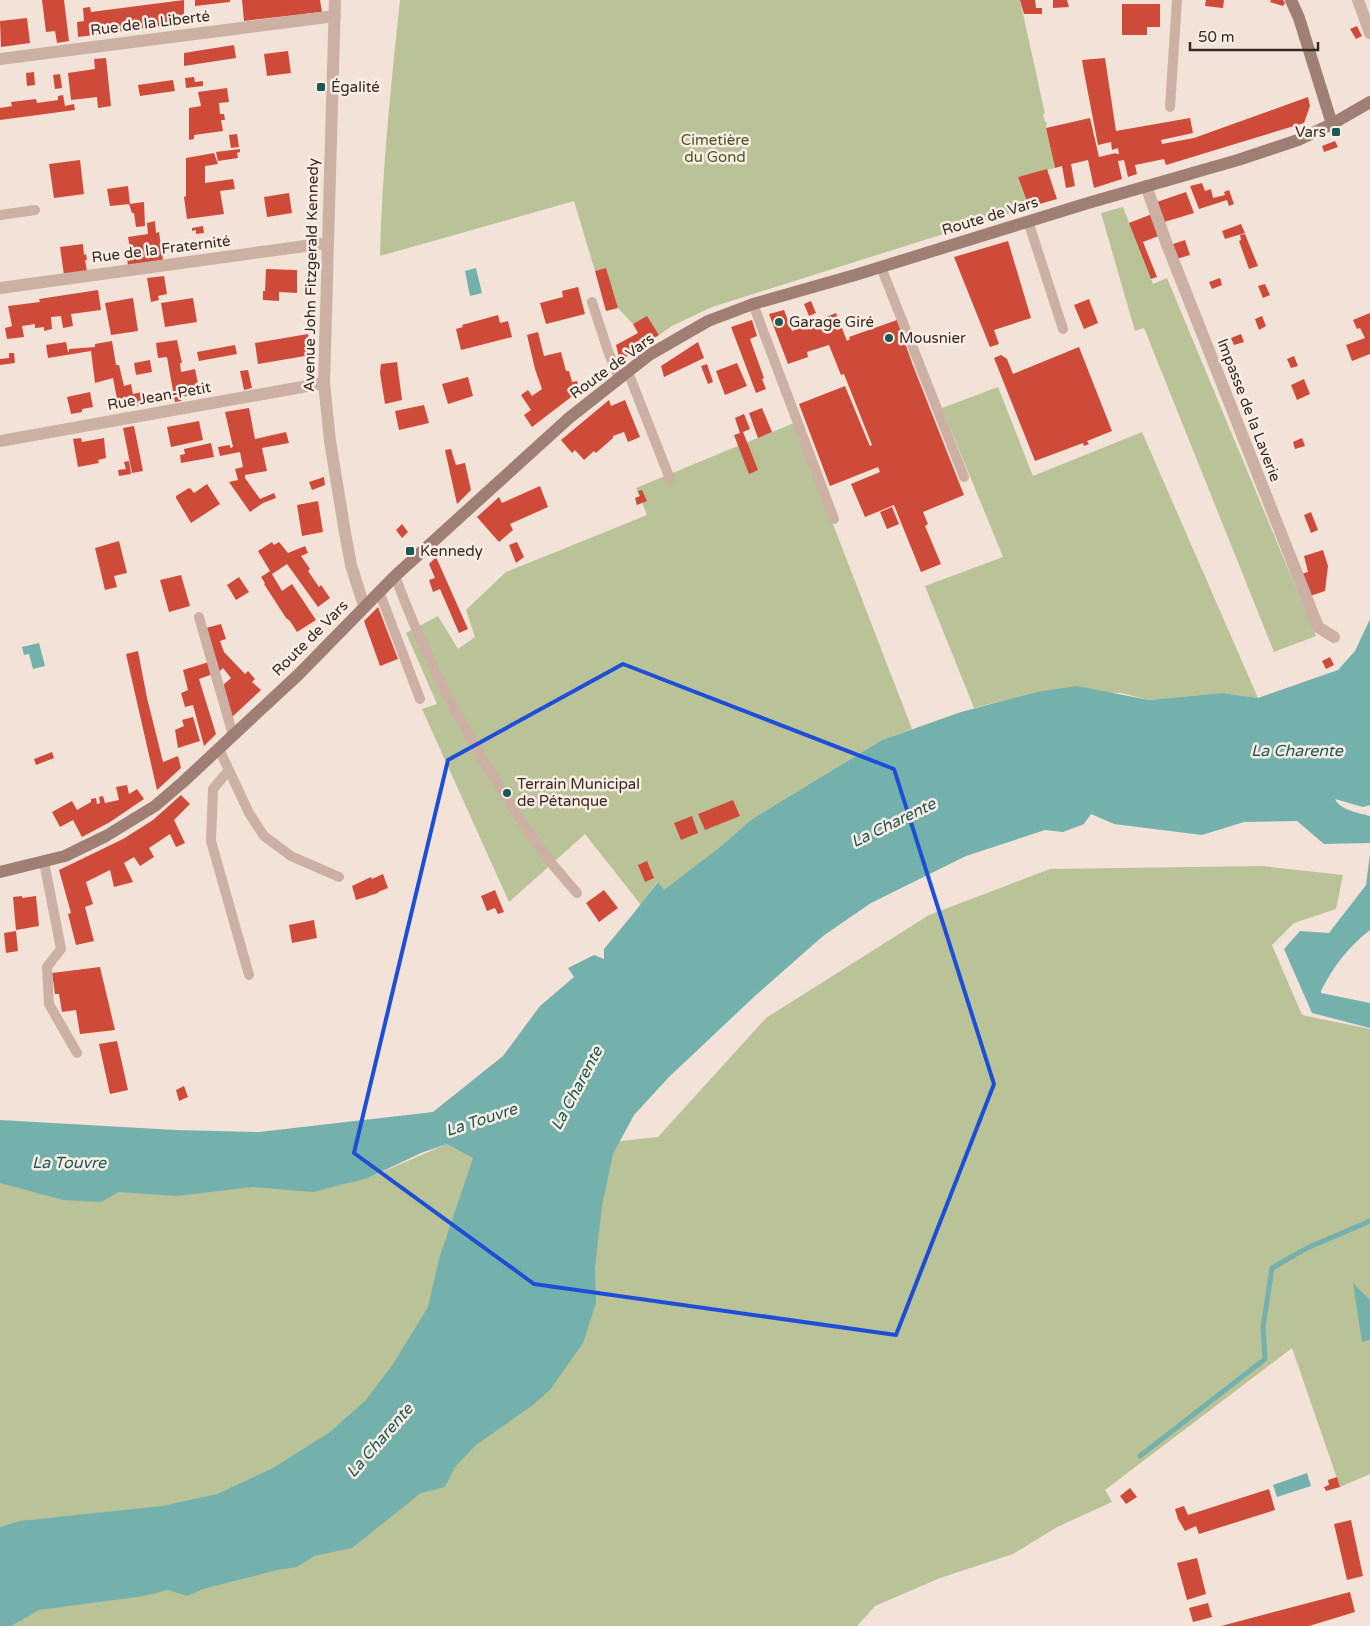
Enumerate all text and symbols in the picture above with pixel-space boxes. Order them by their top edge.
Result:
street label: Rue de la Liberté [89,7,211,39]
scale bar [1190,20,1318,52]
text: 50 m [1198,28,1235,46]
place label: Égalité [331,78,380,96]
marker: Égalité [315,81,327,93]
place label: Vars [1295,123,1326,141]
marker: Vars [1330,126,1342,138]
park label: Cimetière du Gond [681,131,749,166]
street label: Avenue John Fitzgerald Kennedy [300,158,322,392]
street label: Route de Vars [940,193,1040,239]
street label: Rue de la Fraternité [91,232,231,266]
place label: Garage Giré [789,313,874,331]
marker: Garage Giré [773,316,785,328]
street label: Route de Vars [566,329,658,403]
place label: Mousnier [899,329,966,347]
marker: Mousnier [883,332,895,344]
street label: Impasse de la Laverie [1213,336,1285,484]
street label: Rue Jean-Petit [106,378,212,414]
place label: Kennedy [420,542,483,560]
marker: Kennedy [404,545,416,557]
street label: Route de Vars [268,596,352,680]
water label: La Charente [1251,741,1344,761]
place label: Terrain Municipal de Pétanque [517,775,640,810]
marker: Terrain Municipal de Pétanque [501,787,513,799]
water label: La Charente [848,793,940,852]
water label: La Charente [547,1042,608,1134]
water label: La Touvre [443,1099,520,1141]
water label: La Touvre [32,1153,107,1173]
water label: La Charente [342,1399,418,1482]

